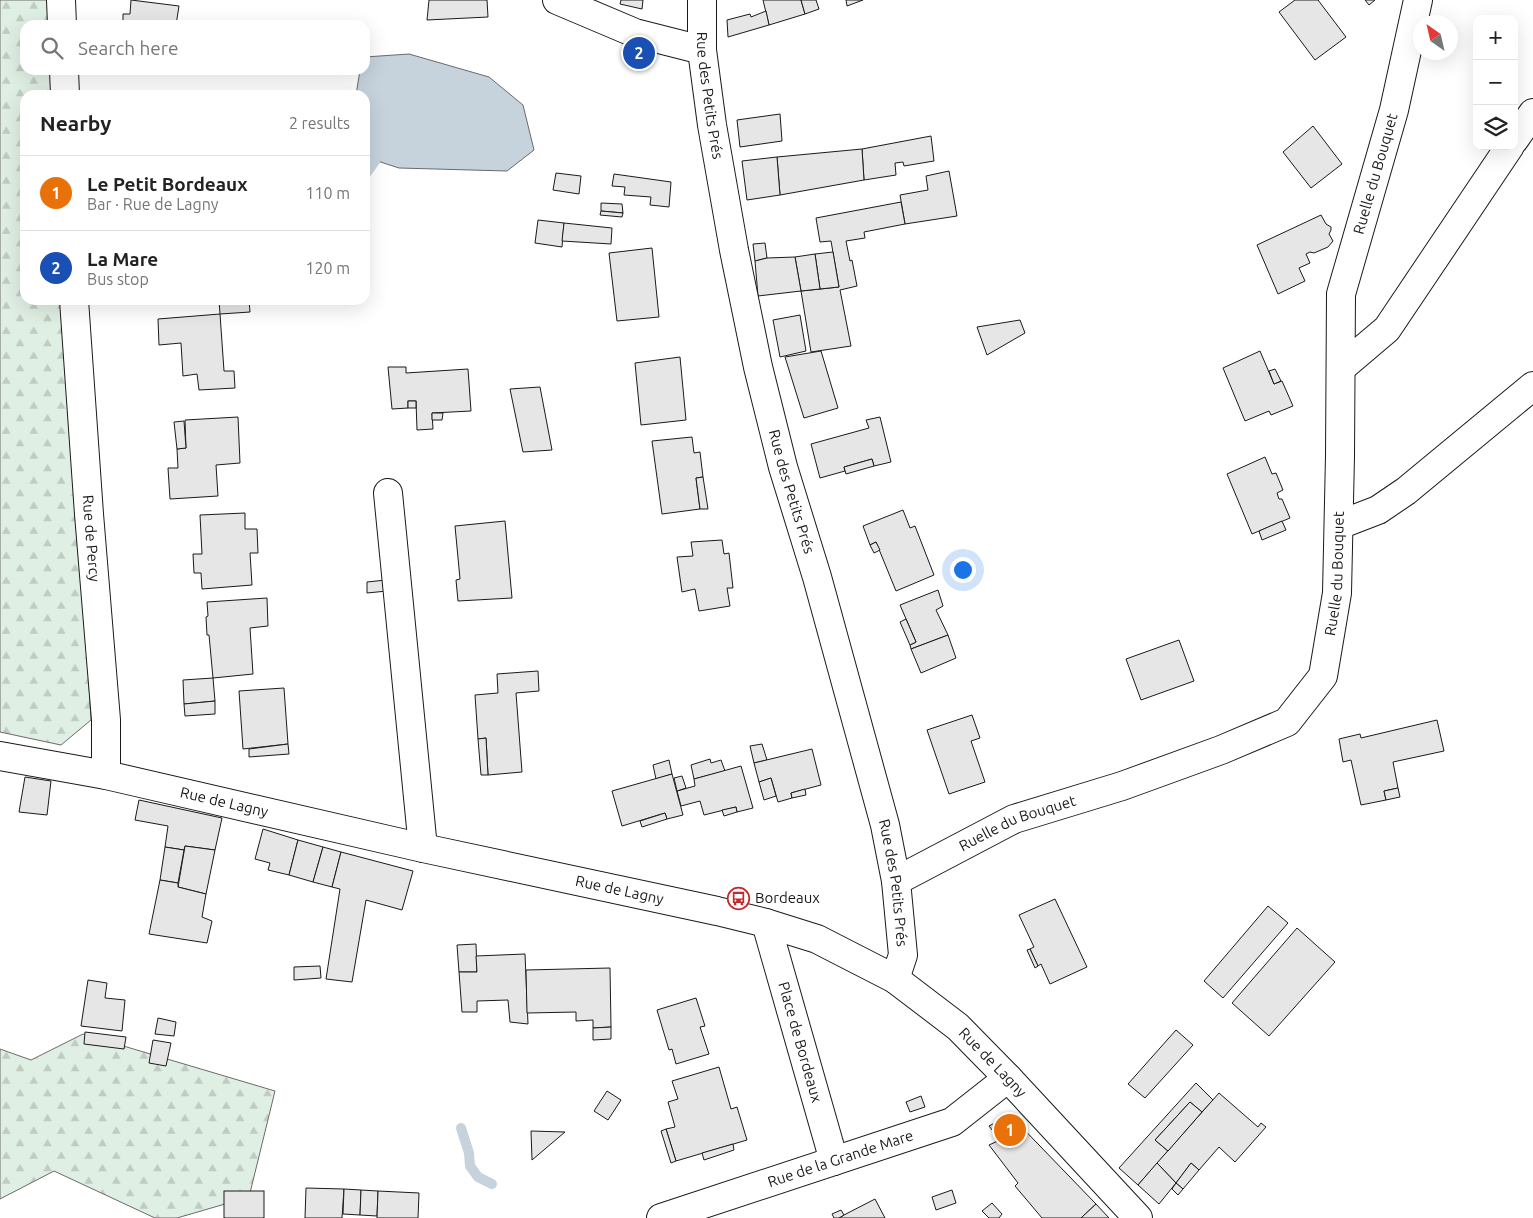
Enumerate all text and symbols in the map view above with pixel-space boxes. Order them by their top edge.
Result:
north arrow [1413,15,1458,60]
map controls [1473,15,1518,150]
button: + [1473,15,1518,60]
search box [20,20,370,75]
street label: Rue des Petits Prés [694,32,727,160]
icon: search [38,34,66,62]
pin: 2 [623,34,655,72]
text: Search here [78,37,178,59]
button: − [1473,60,1518,105]
button: layers [1473,105,1518,150]
text: Nearby [40,111,111,135]
street label: Ruelle du Bouquet [1350,111,1401,236]
text: 2 results [289,114,350,132]
text: Le Petit Bordeaux [87,173,247,195]
text: 1 [51,184,61,202]
text: 110 m [305,184,350,202]
text: Bar · Rue de Lagny [87,195,218,213]
text: La Mare [87,248,158,270]
text: 2 [51,259,61,277]
text: 120 m [305,259,350,277]
text: Bus stop [87,270,149,288]
street label: Rue des Petits Prés [766,428,818,555]
street label: Rue de Percy [80,494,104,582]
street label: Ruelle du Bouquet [1321,511,1347,637]
your location [950,557,976,583]
street label: Rue de Lagny [179,783,270,820]
street label: Ruelle du Bouquet [956,792,1078,854]
street label: Rue des Petits Prés [876,817,911,947]
street label: Rue de Lagny [574,872,665,907]
bus stop icon: Bordeaux [727,886,751,910]
place label: Bordeaux [755,889,820,906]
street label: Place de Bordeaux [775,980,826,1105]
street label: Rue de Lagny [956,1024,1030,1100]
pin: 1 [994,1111,1026,1149]
street label: Rue de la Grande Mare [765,1126,915,1190]

